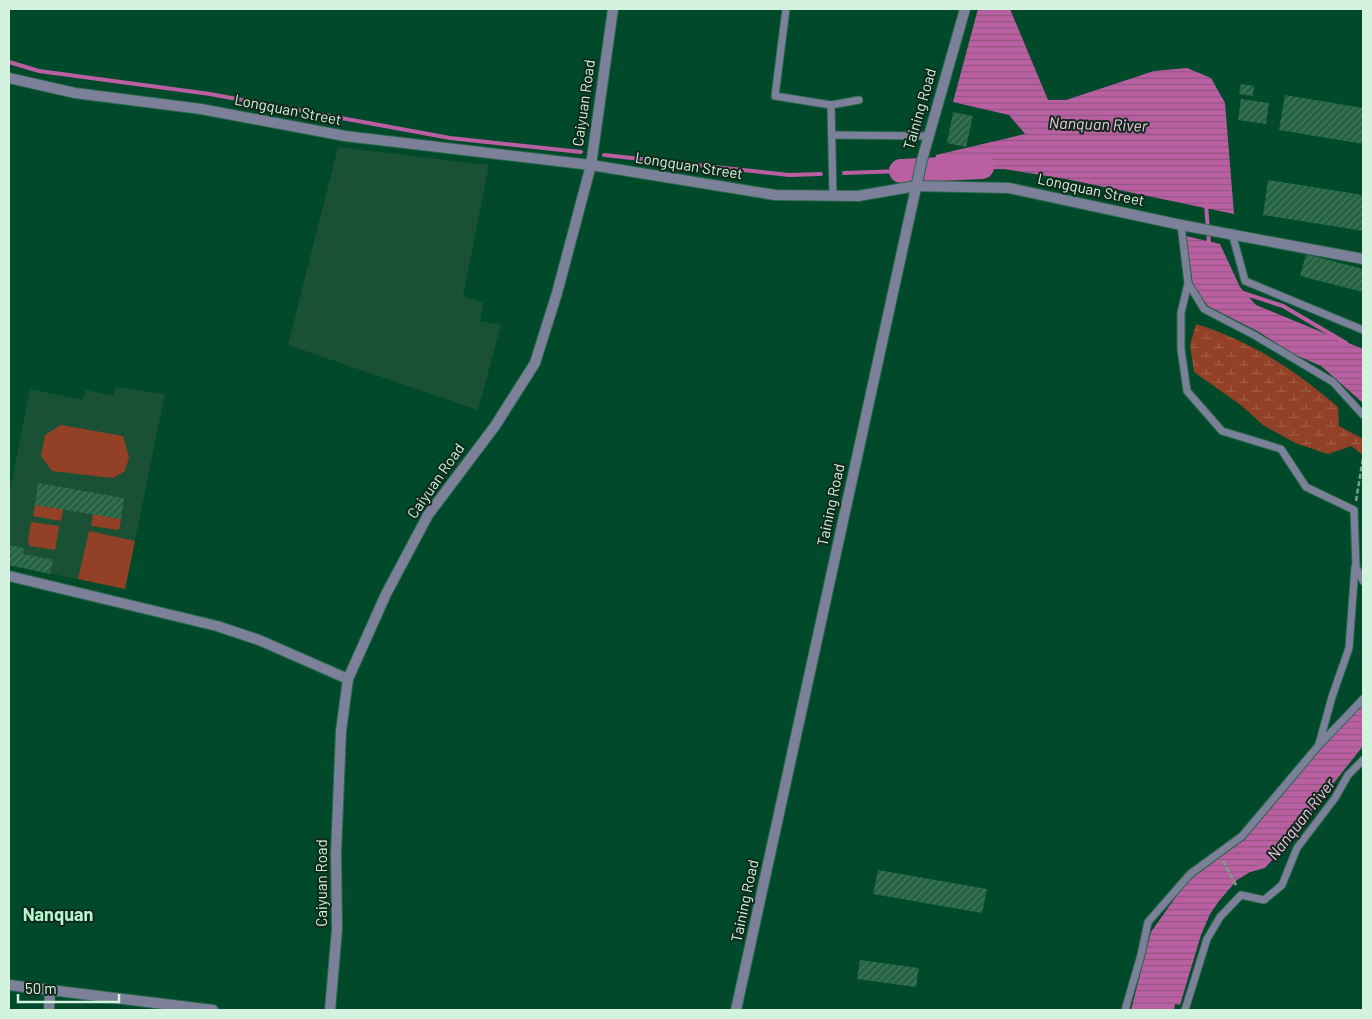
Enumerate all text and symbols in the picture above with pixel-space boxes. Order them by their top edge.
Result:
street label: Caiyuan Road [568,58,598,147]
street label: Taining Road [899,66,939,152]
street label: Longquan Street [233,90,343,128]
water label: Nanquan River [1048,112,1149,135]
street label: Longquan Street [634,148,744,182]
street label: Longquan Street [1036,169,1146,209]
street label: Caiyuan Road [403,439,468,521]
street label: Taining Road [812,462,848,548]
water label: Nanquan River [1263,773,1339,863]
street label: Caiyuan Road [312,839,330,927]
street label: Taining Road [726,858,762,944]
district label: Nanquan [23,903,93,925]
scale bar [18,972,119,1004]
text: 50 m [25,979,57,997]

